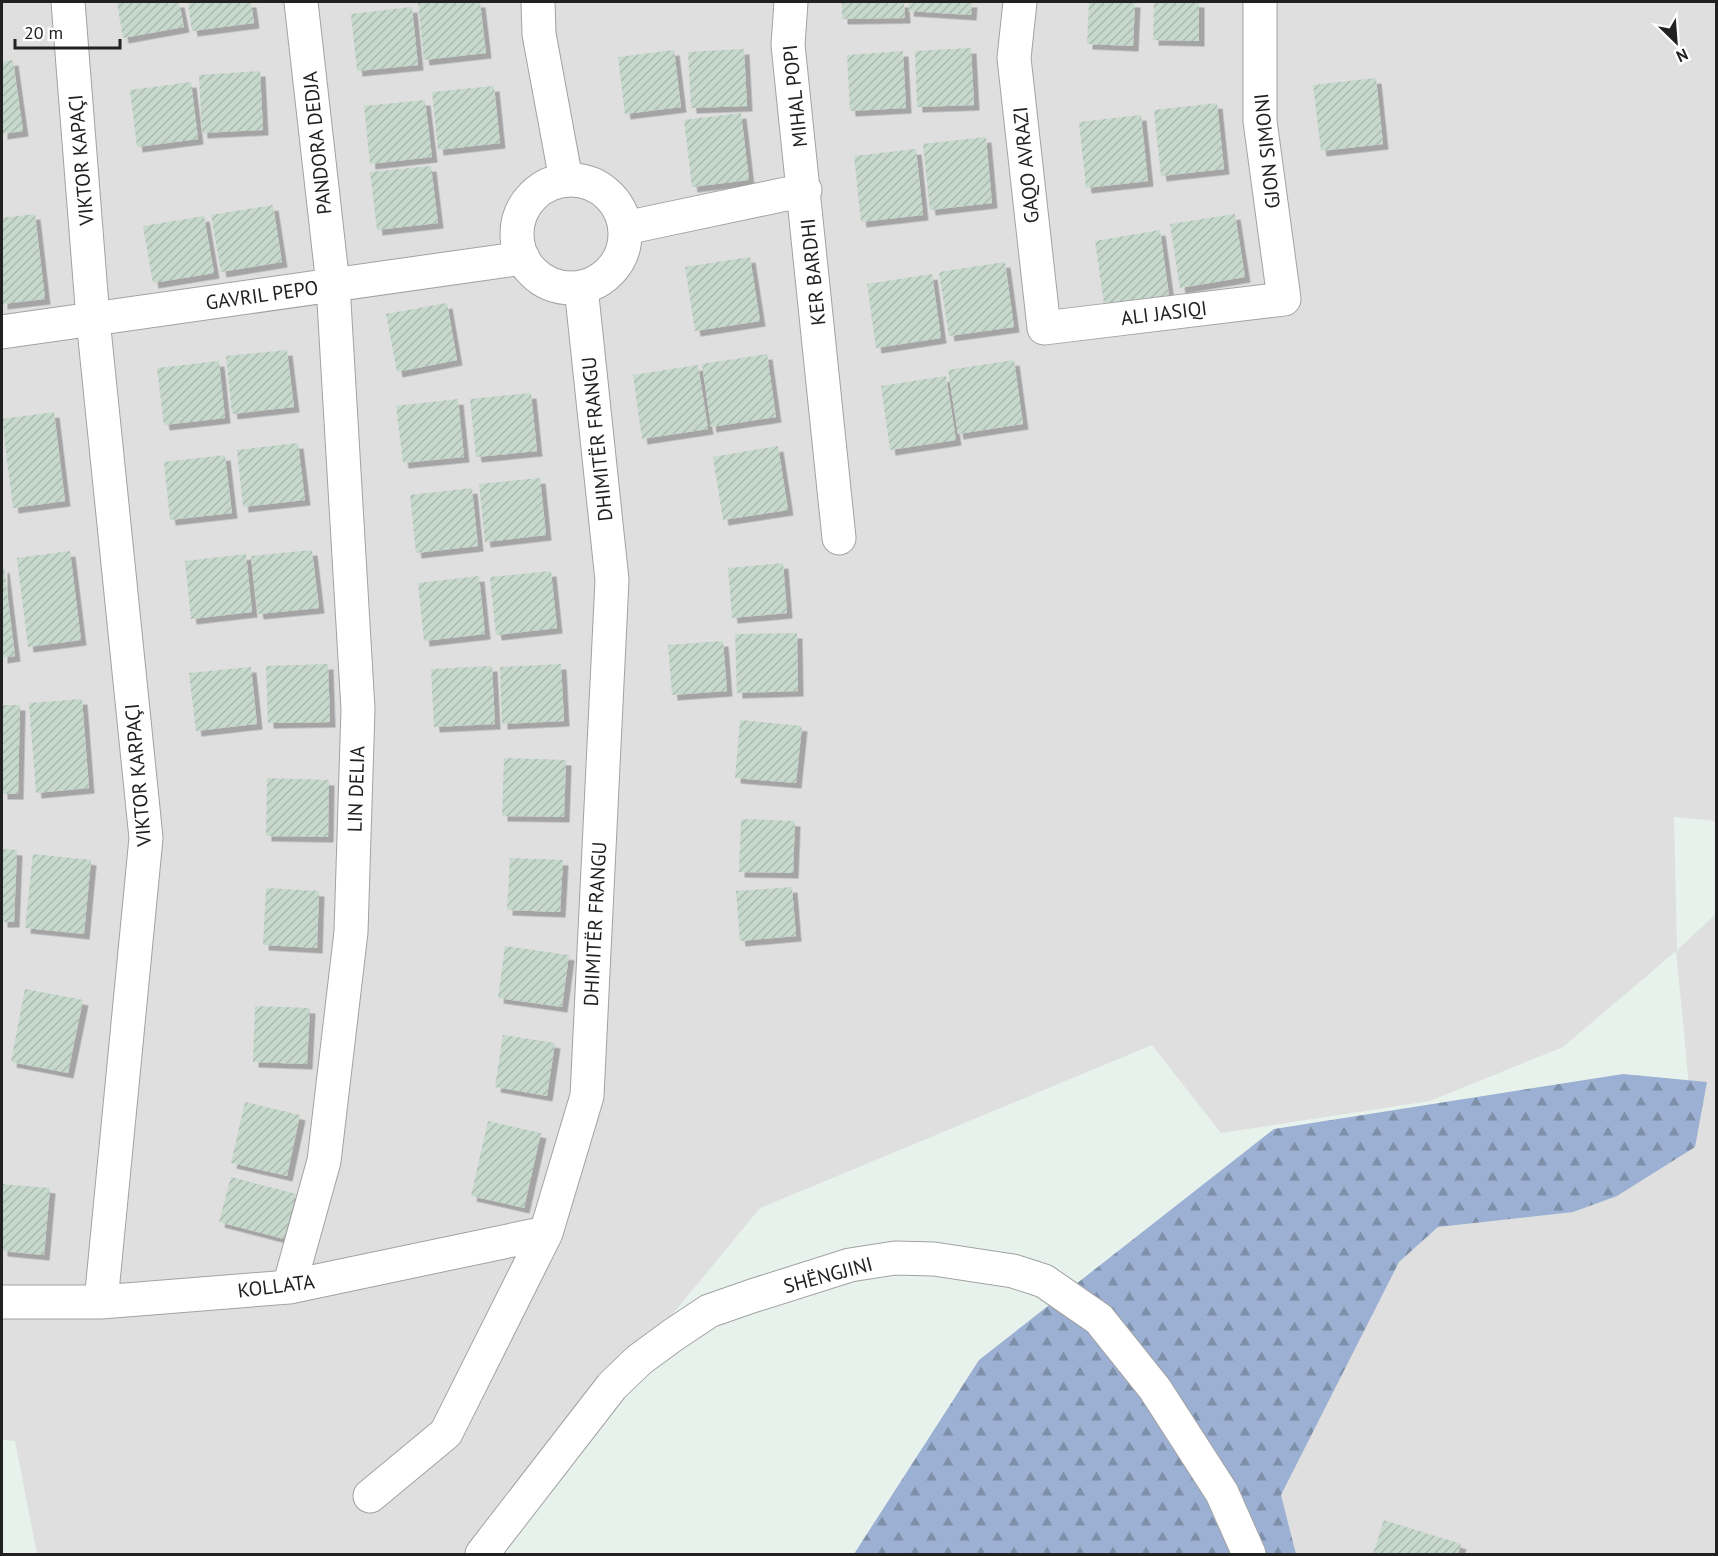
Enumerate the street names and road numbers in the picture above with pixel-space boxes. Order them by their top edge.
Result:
street label: MIHAL POPI [777,43,813,149]
street label: PANDORA DEDJA [297,70,337,216]
street label: GJON SIMONI [1248,92,1286,210]
street label: VIKTOR KAPAÇI [62,93,100,228]
street label: GAQO AVRAZI [1007,105,1045,225]
street label: KER BARDHI [794,217,832,327]
street label: GAVRIL PEPO [204,274,320,316]
street label: ALI JASIQI [1119,295,1209,331]
street label: DHIMITËR FRANGU [575,355,619,523]
street label: VIKTOR KARPAÇI [119,702,157,849]
street label: LIN DELIA [341,745,371,833]
street label: DHIMITËR FRANGU [578,841,612,1007]
street label: SHËNGJINI [780,1251,876,1299]
street label: KOLLATA [236,1268,316,1304]

